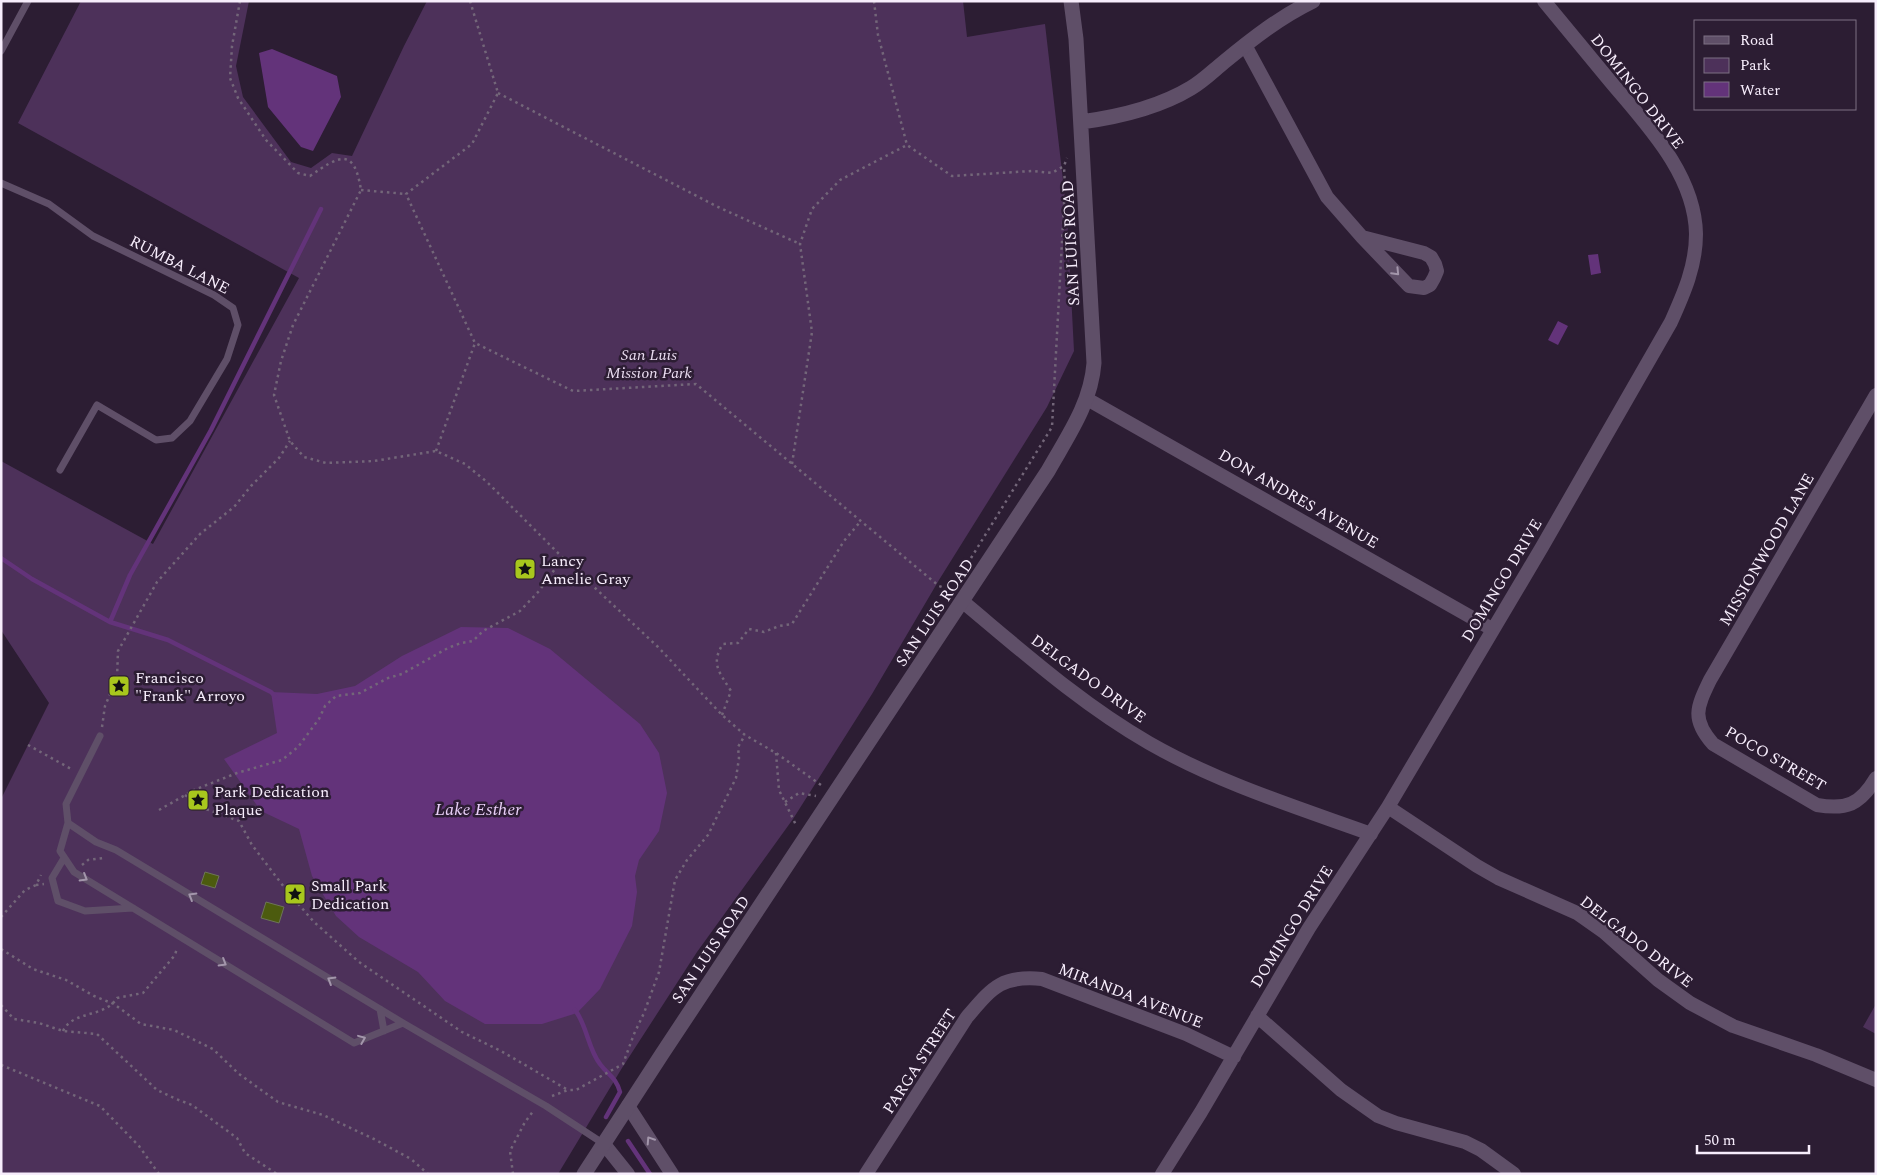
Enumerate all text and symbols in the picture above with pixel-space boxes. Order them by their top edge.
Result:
legend [1694,20,1857,110]
street label: DOMINGO DRIVE [1585,29,1690,154]
text: Road [1740,29,1774,52]
text: Park [1740,54,1771,77]
text: Water [1740,79,1780,102]
street label: SAN LUIS ROAD [1056,179,1086,306]
street label: RUMBA LANE [125,229,234,300]
one-way arrow [1390,266,1399,275]
park label: San Luis Mission Park [606,343,693,385]
street label: DON ANDRES AVENUE [1214,443,1383,555]
street label: MISSIONWOOD LANE [1713,469,1821,630]
street label: DOMINGO DRIVE [1455,514,1548,647]
place label: Lancy Amelie Gray [541,549,632,591]
street label: SAN LUIS ROAD [890,554,980,671]
place icon: Lancy Amelie Gray [513,557,537,581]
street label: DELGADO DRIVE [1026,629,1151,729]
place label: Francisco "Frank" Arroyo [135,666,245,708]
place icon: Francisco "Frank" Arroyo [107,674,131,698]
street label: POCO STREET [1720,720,1831,798]
place label: Park Dedication Plaque [214,780,329,822]
place icon: Park Dedication Plaque [186,788,210,812]
water label: Lake Esther [435,796,522,823]
street label: DOMINGO DRIVE [1244,861,1339,992]
one-way arrow [79,872,88,882]
place label: Small Park Dedication [311,874,389,916]
place icon: Small Park Dedication [283,882,307,906]
street label: DELGADO DRIVE [1575,890,1698,994]
street label: SAN LUIS ROAD [666,891,756,1008]
one-way arrow [189,892,198,902]
one-way arrow [217,956,226,966]
street label: MIRANDA AVENUE [1055,957,1207,1035]
one-way arrow [328,976,337,986]
street label: PARGA STREET [877,1004,963,1119]
one-way arrow [357,1035,366,1046]
scale bar [1697,1122,1810,1154]
text: 50 m [1704,1129,1736,1152]
one-way arrow [647,1136,656,1145]

